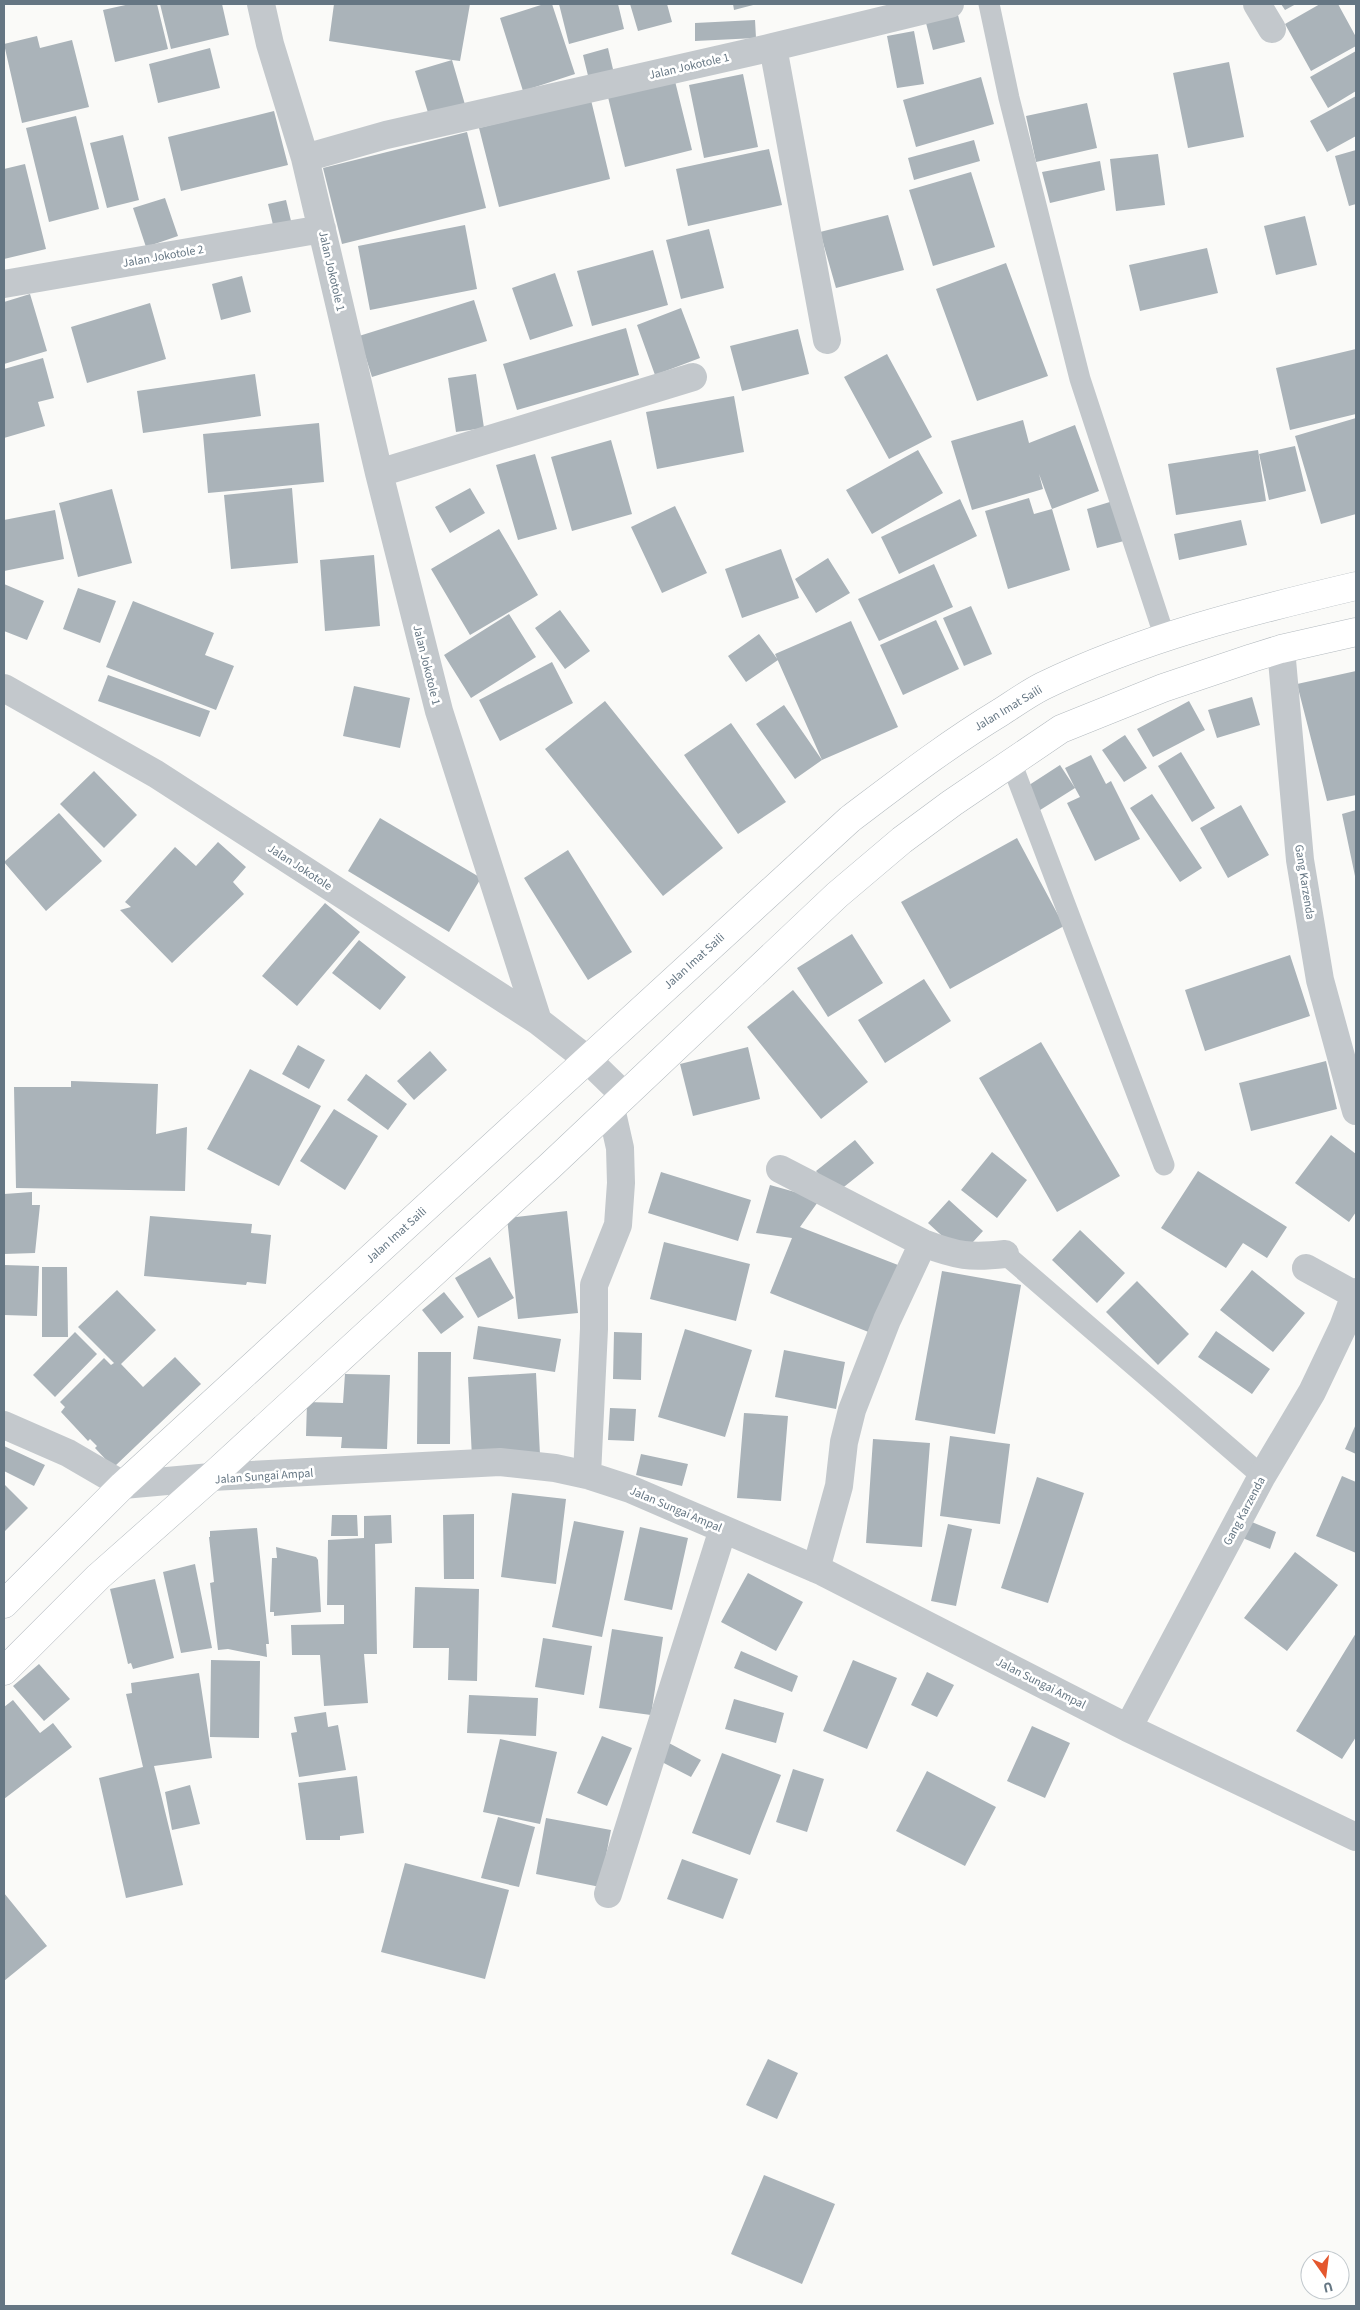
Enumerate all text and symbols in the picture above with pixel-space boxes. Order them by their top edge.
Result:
street label: Jalan Jokotole 1 [647,49,731,84]
street label: Jalan Jokotole 1 [314,229,349,313]
street label: Jalan Jokotole 2 [121,241,205,272]
street label: Jalan Jokotole 1 [408,623,445,707]
street label: Jalan Imat Saili [971,681,1046,735]
street label: Jalan Jokotole [264,840,335,895]
street label: Gang Karzenda [1290,843,1319,921]
street label: Jalan Imat Saili [660,929,729,993]
street label: Jalan Imat Saili [362,1203,431,1267]
street label: Jalan Sungai Ampal [214,1465,314,1488]
street label: Gang Karzenda [1219,1474,1270,1549]
street label: Jalan Sungai Ampal [627,1482,725,1537]
street label: Jalan Sungai Ampal [993,1653,1089,1713]
north arrow [1300,2250,1350,2300]
text: U [1321,2276,1335,2297]

